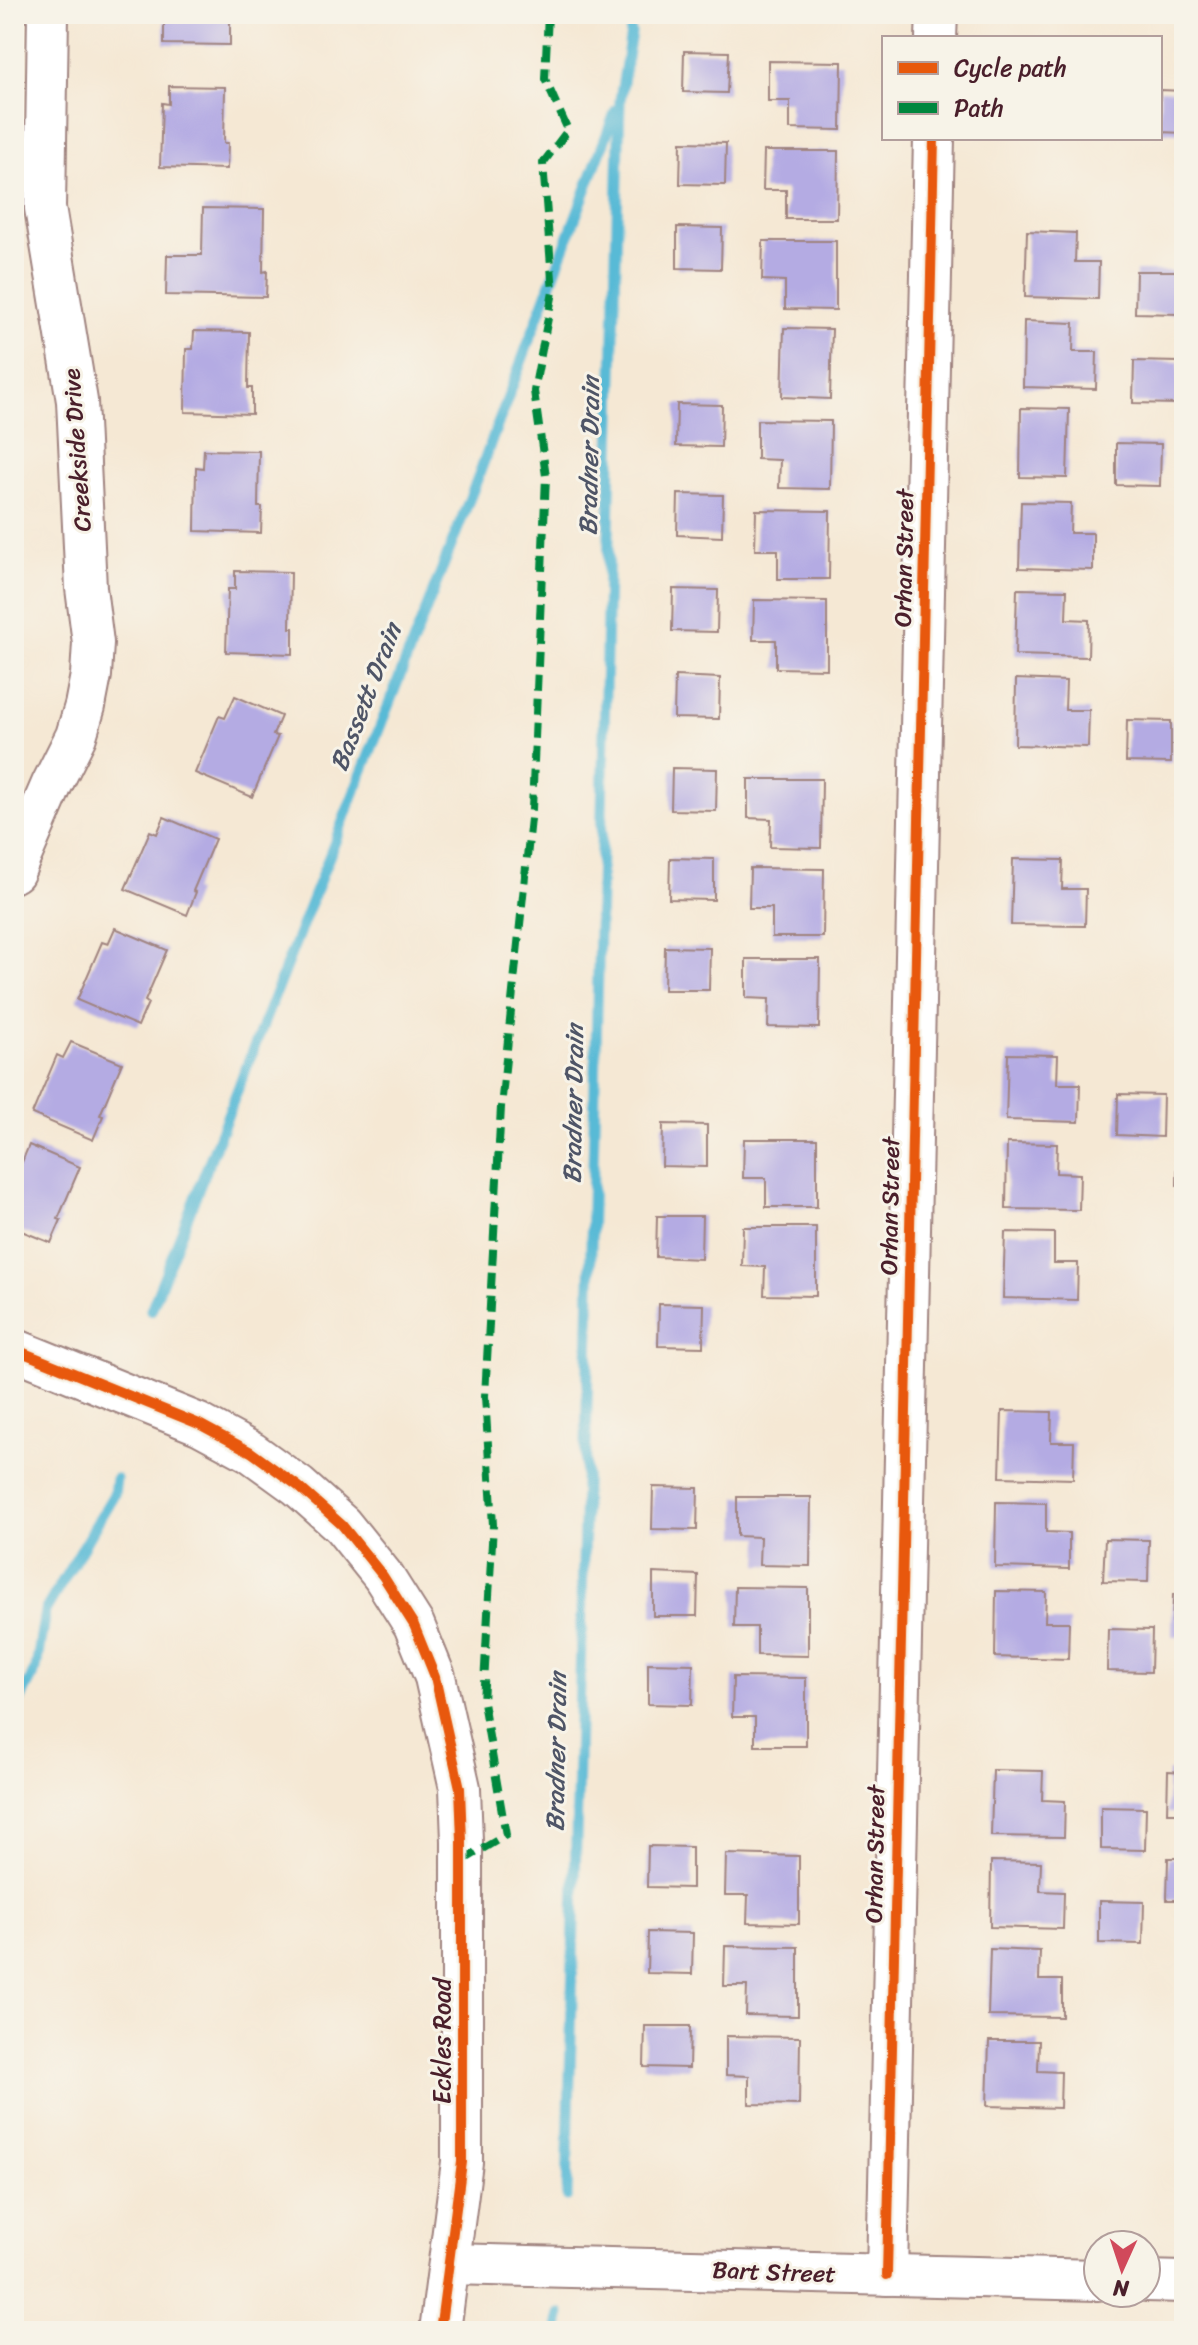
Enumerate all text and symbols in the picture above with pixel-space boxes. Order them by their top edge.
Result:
legend [882,36,1162,140]
text: Cycle path [954,47,1067,89]
text: Path [954,87,1004,129]
street label: Creekside Drive [50,367,104,533]
water label: Bradner Drain [565,373,613,536]
street label: Orhan Street [882,487,926,627]
water label: Bassett Drain [316,613,415,778]
water label: Bradner Drain [549,1021,597,1184]
street label: Orhan Street [868,1135,912,1275]
water label: Bradner Drain [532,1669,580,1832]
street label: Orhan Street [853,1783,897,1923]
street label: Eckles Road [421,1977,463,2104]
north arrow [1082,2229,1162,2309]
street label: Bart Street [712,2249,836,2295]
text: N [1112,2269,1131,2308]

